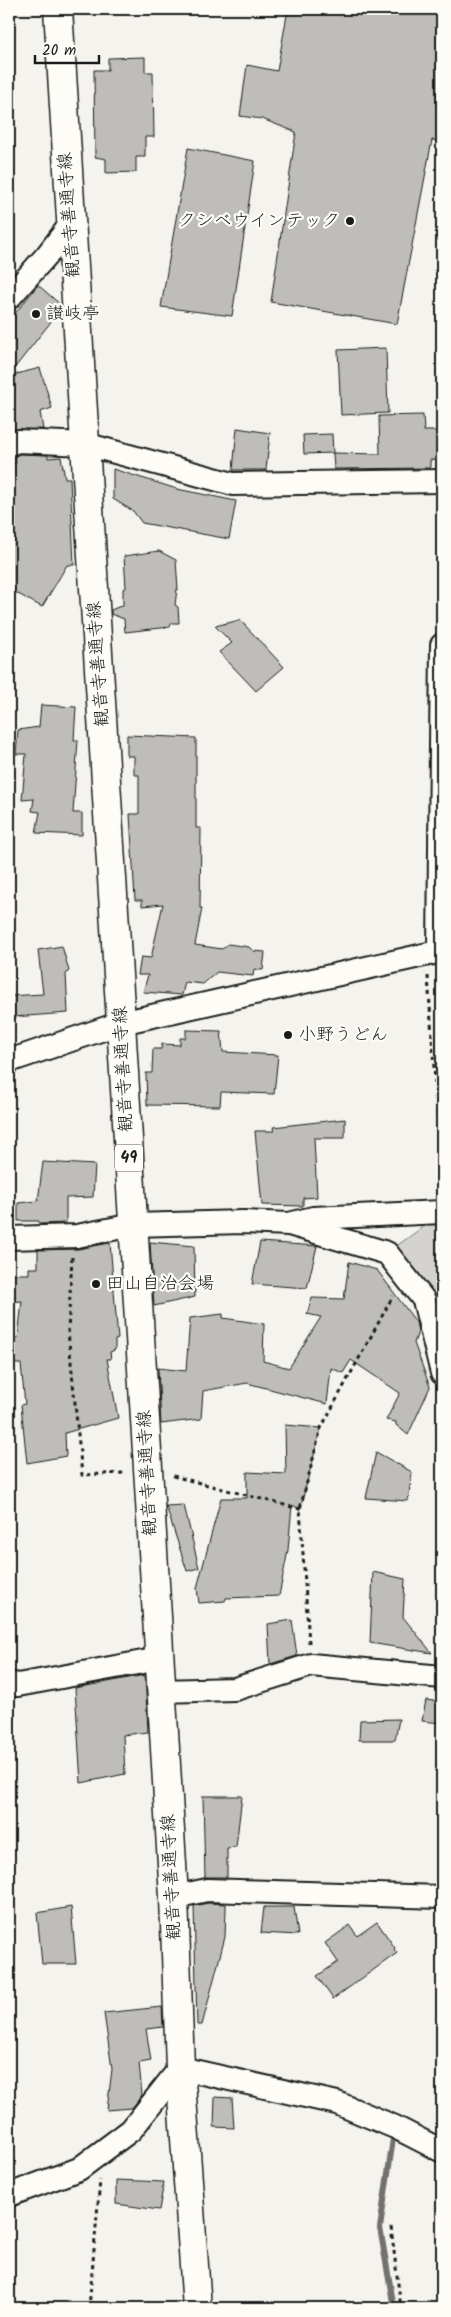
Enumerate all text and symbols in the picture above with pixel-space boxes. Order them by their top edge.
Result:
scale bar [35,32,99,64]
text: 20 m [42,39,76,63]
street label: 観音寺善通寺線 [51,151,89,279]
place label: クシベウインテック [178,207,340,236]
marker: クシベウインテック [344,215,356,227]
place label: 讃岐亭 [46,300,100,329]
marker: 讃岐亭 [30,308,42,320]
street label: 観音寺善通寺線 [80,600,118,728]
street label: 観音寺善通寺線 [106,1005,142,1133]
place label: 小野うどん [298,1021,388,1050]
marker: 小野うどん [282,1029,294,1041]
road number: 49 [115,1144,143,1172]
place label: 田山自治会場 [106,1270,214,1299]
marker: 田山自治会場 [90,1278,102,1290]
street label: 観音寺善通寺線 [130,1409,166,1537]
street label: 観音寺善通寺線 [154,1813,190,1941]

